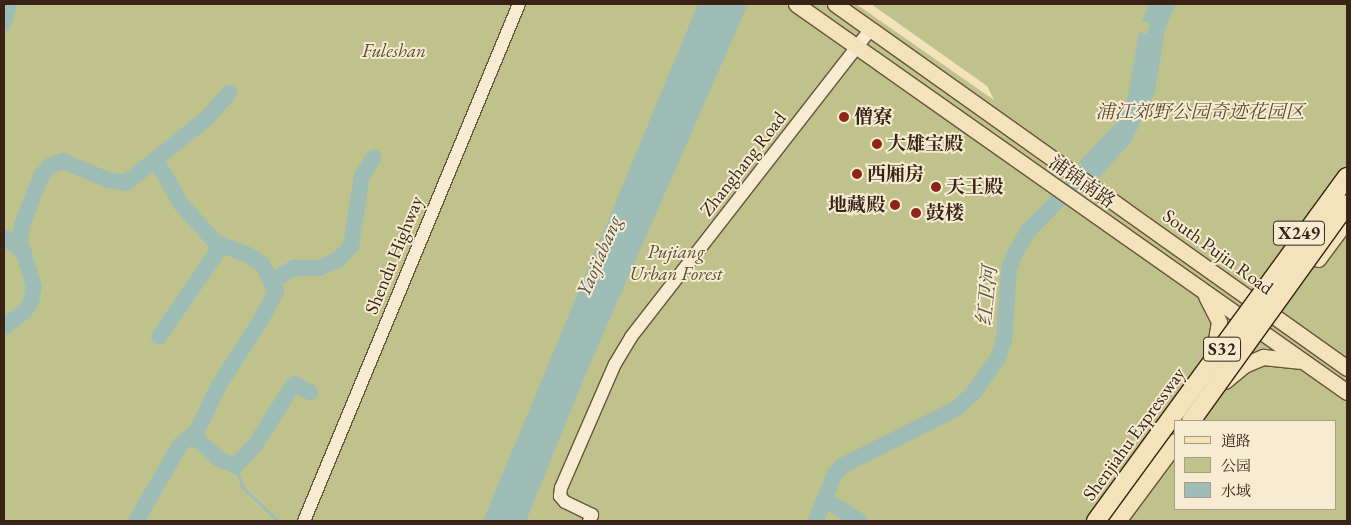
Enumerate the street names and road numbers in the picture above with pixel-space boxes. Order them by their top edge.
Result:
street label: Zhanghang Road [695,107,791,221]
street label: 浦锦南路 [1044,151,1120,213]
street label: Shendu Highway [360,193,428,317]
street label: South Pujin Road [1158,204,1278,300]
road number: X249 [1273,218,1325,248]
road number: S32 [1202,334,1242,364]
street label: Shenjiahu Expressway [1078,363,1190,505]

